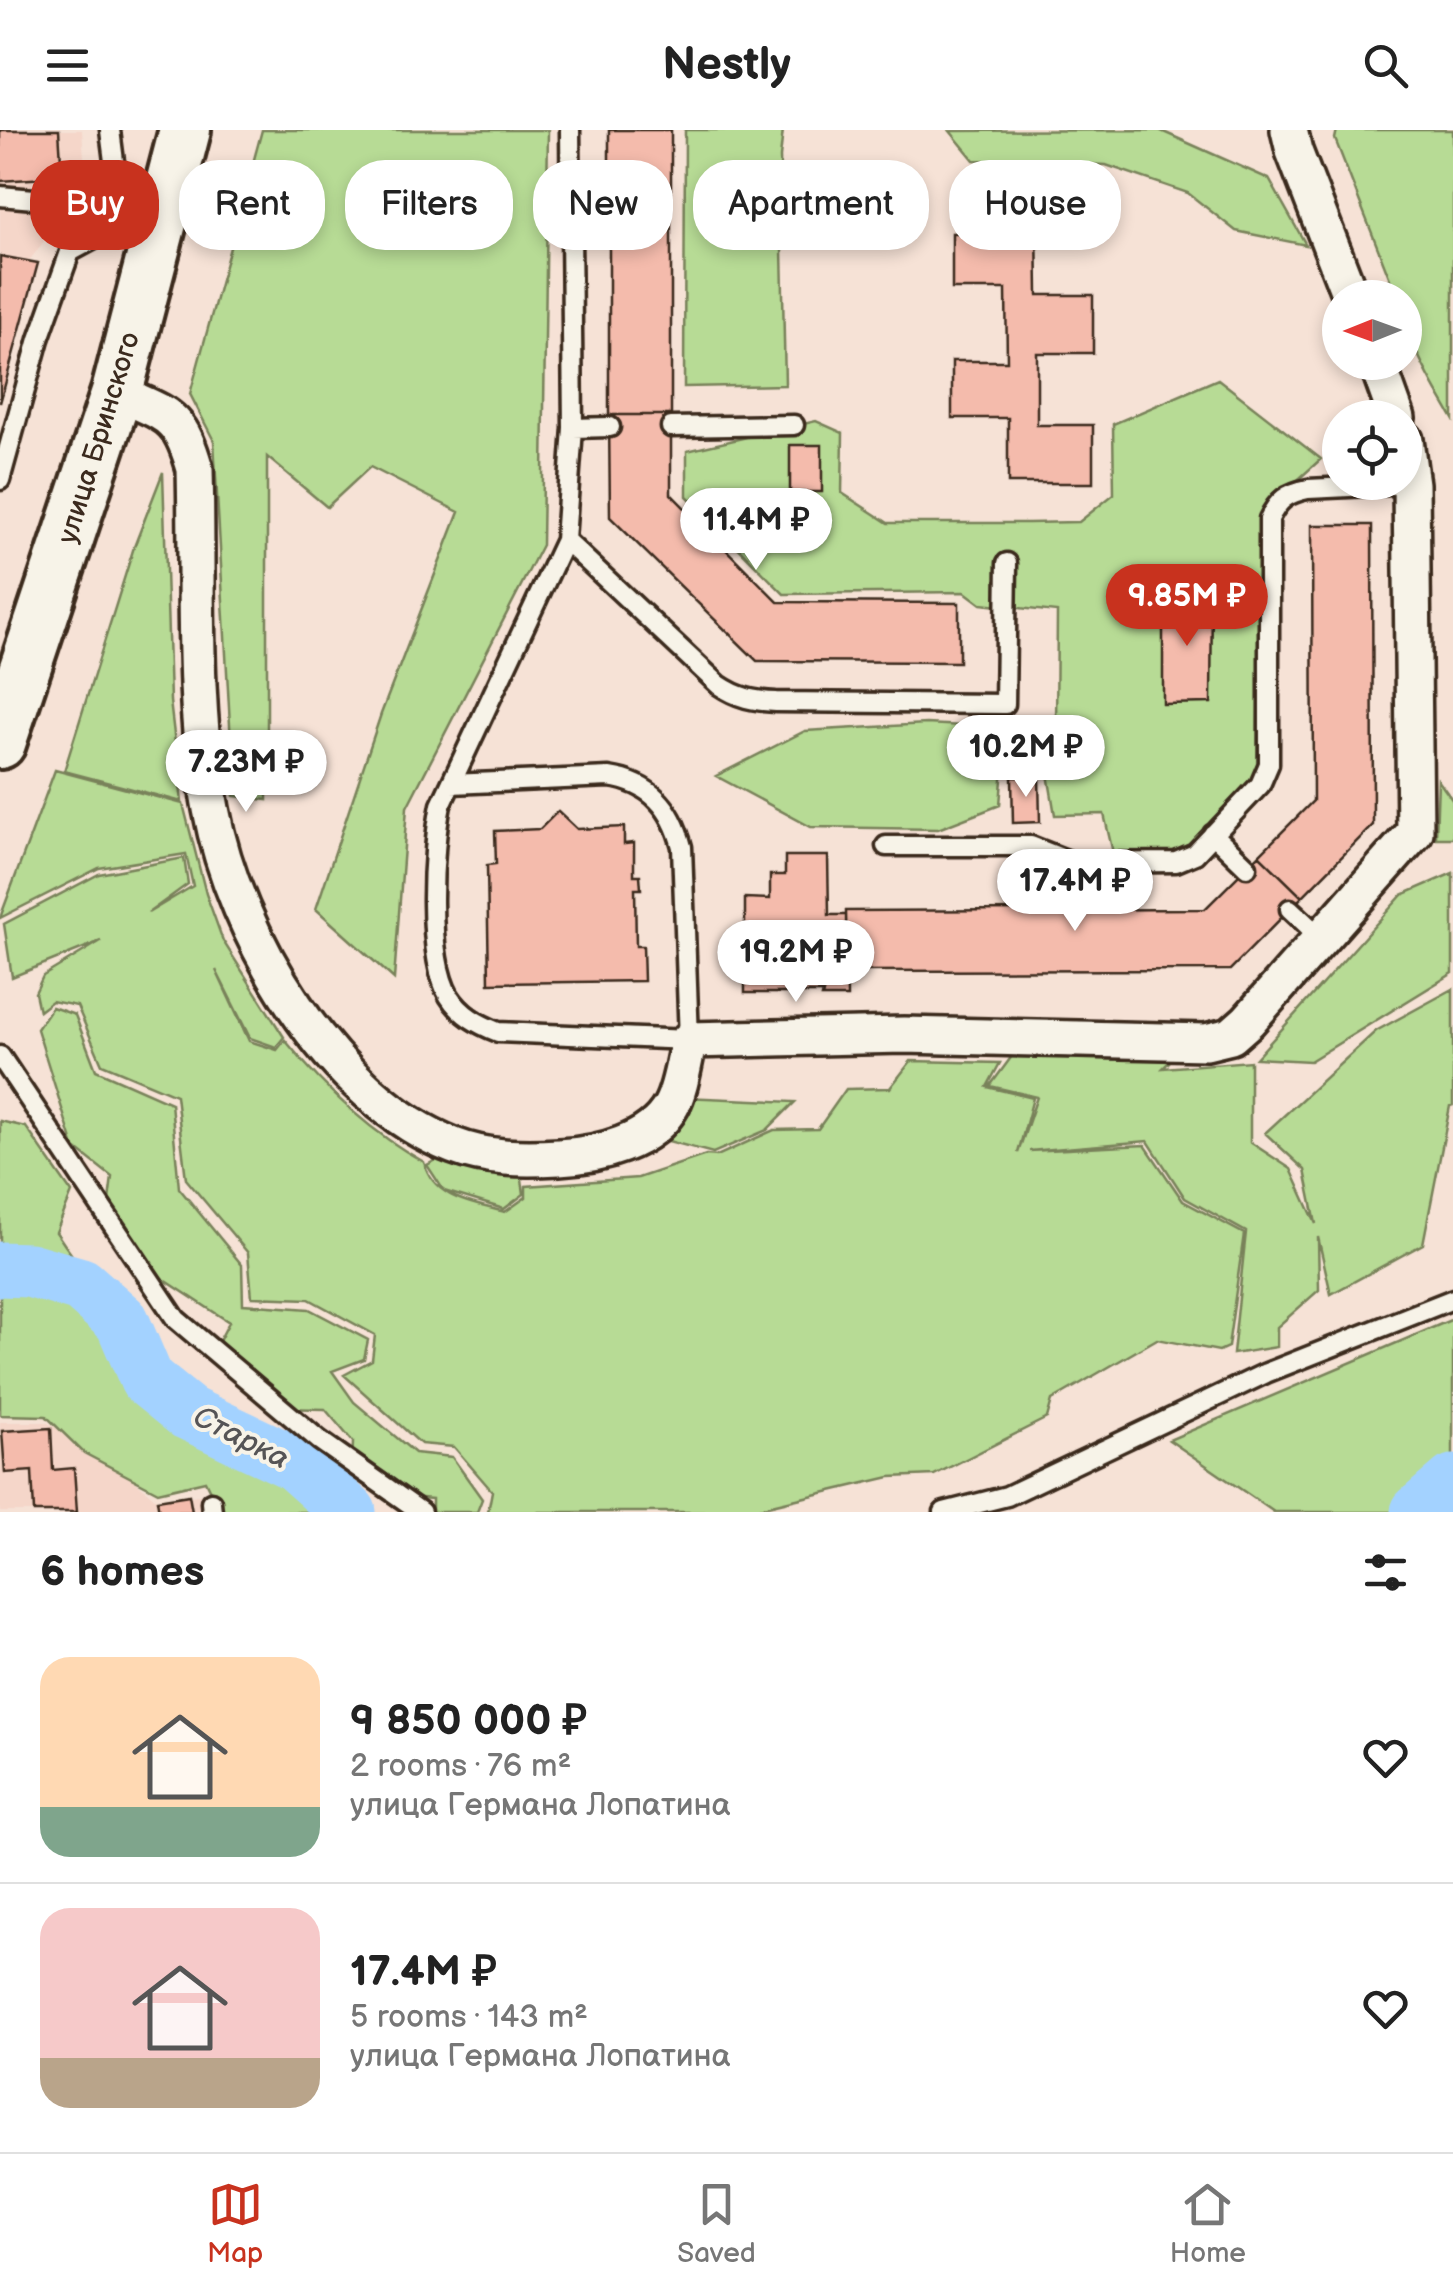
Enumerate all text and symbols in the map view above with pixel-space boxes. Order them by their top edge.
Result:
icon: menu [40,38,95,93]
text: Nestly [662,38,791,93]
icon: search [1358,38,1413,93]
chip: Buy [30,160,159,250]
chip: Rent [179,160,325,250]
chip: Filters [345,160,513,250]
chip: New [533,160,673,250]
chip: Apartment [693,160,929,250]
chip: House [949,160,1121,250]
north arrow [1322,280,1422,380]
map controls [1322,280,1422,500]
street label: улица Бринского [51,328,147,548]
button: locate [1322,400,1422,500]
pin: 11.4M ₽ [664,488,848,573]
text: 11.4M ₽ [702,501,810,540]
pin: 9.85M ₽ [1095,564,1279,649]
text: 9.85M ₽ [1128,577,1246,616]
pin: 10.2M ₽ [934,715,1118,800]
text: 10.2M ₽ [969,728,1083,767]
pin: 7.23M ₽ [154,730,338,815]
text: 7.23M ₽ [188,743,304,782]
pin: 17.4M ₽ [983,849,1167,934]
text: 17.4M ₽ [1019,862,1131,901]
pin: 19.2M ₽ [704,920,888,1005]
text: 19.2M ₽ [739,933,853,972]
water label: Старка [187,1399,295,1477]
icon: filters [1358,1545,1413,1600]
text: 6 homes [40,1547,204,1598]
text: 9 850 000 ₽ [350,1696,587,1747]
icon: home [120,1697,240,1817]
icon: heart [1358,1730,1413,1785]
text: 2 rooms · 76 m² [350,1747,571,1786]
text: улица Германа Лопатина [350,1786,731,1825]
text: 17.4M ₽ [350,1947,497,1998]
icon: home [120,1948,240,2068]
icon: heart [1358,1981,1413,2036]
text: 5 rooms · 143 m² [350,1998,588,2037]
text: улица Германа Лопатина [350,2037,731,2076]
tab: Map [207,2177,263,2270]
tab: Saved [677,2177,756,2270]
tab: Home [1170,2177,1246,2270]

